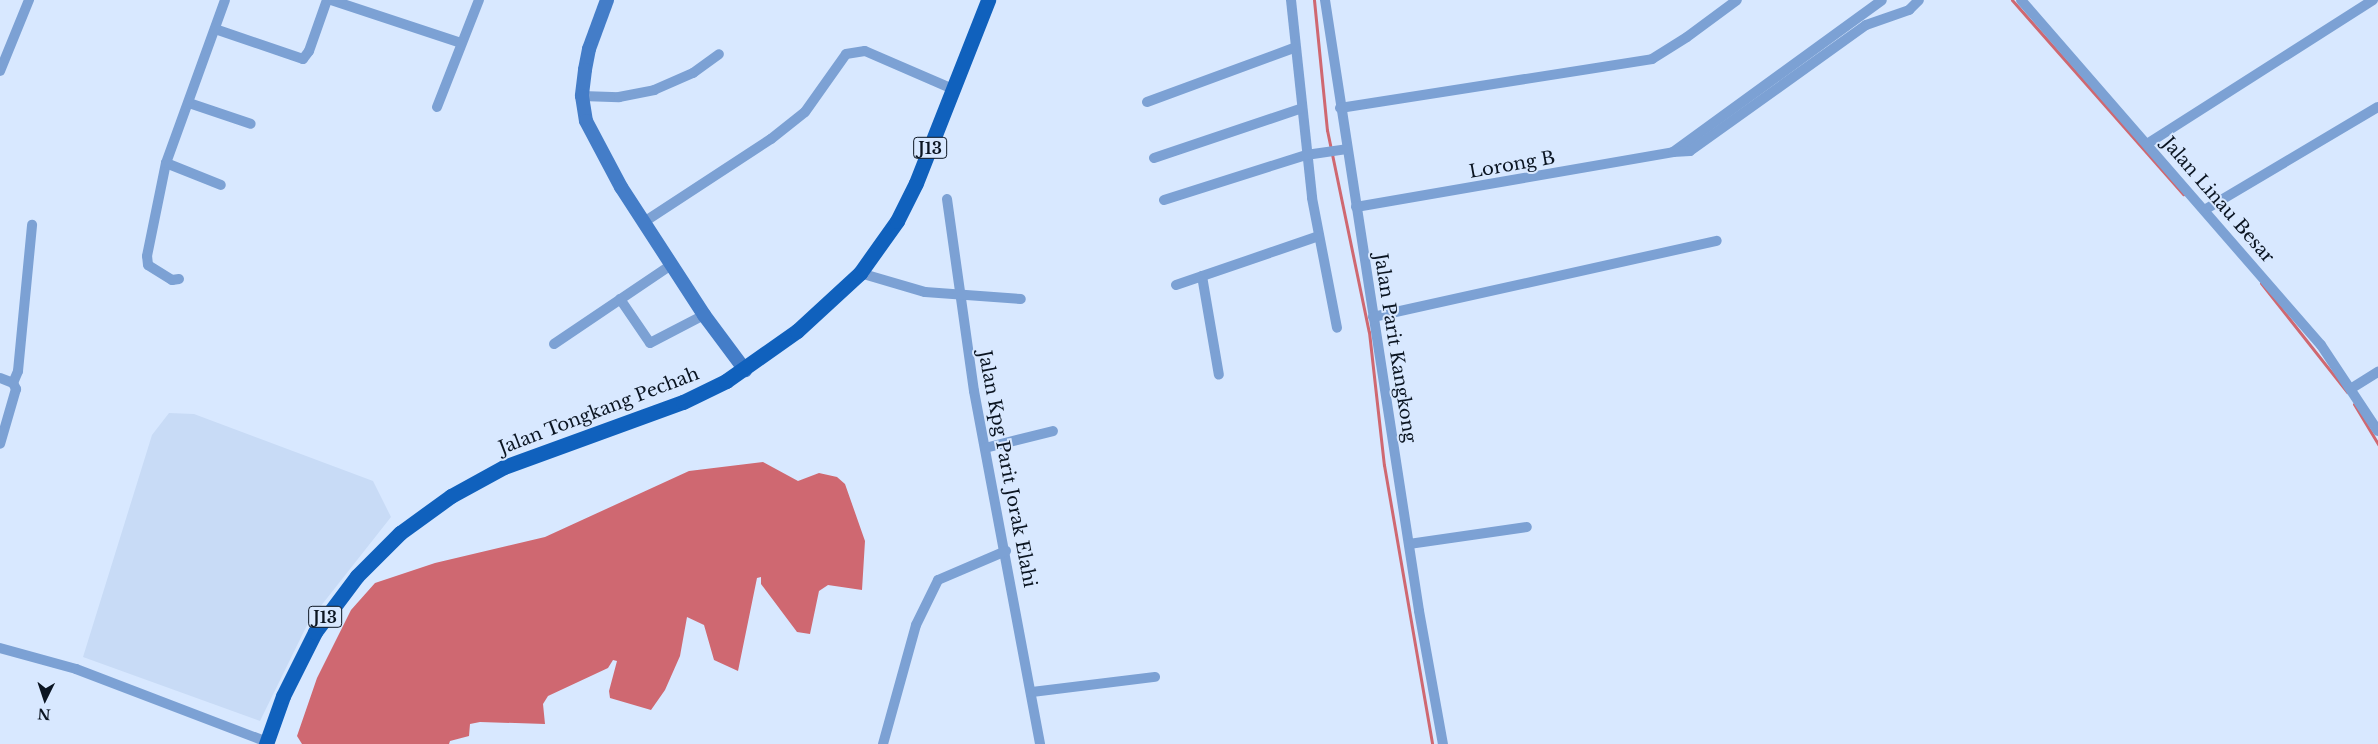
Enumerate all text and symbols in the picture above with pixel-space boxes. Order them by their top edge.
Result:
street label: Jalan Linau Besar [2158,133,2278,267]
road number: J13 [912,134,948,162]
street label: Lorong B [1467,147,1557,183]
street label: Jalan Parit Kangkong [1369,252,1421,444]
street label: Jalan Kpg Parit Jorak Elahi [973,348,1041,590]
street label: Jalan Tongkang Pechah [496,363,702,459]
road number: J13 [308,604,342,630]
north arrow [20,674,70,724]
text: N [37,705,51,723]

